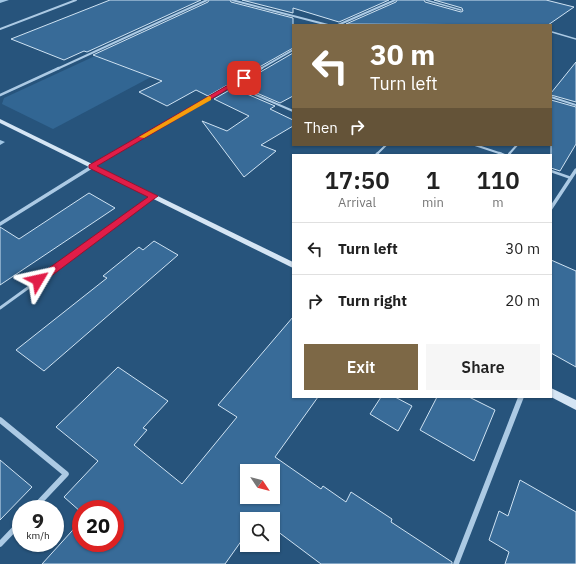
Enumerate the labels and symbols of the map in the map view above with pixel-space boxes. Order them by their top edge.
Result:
pin [227,61,261,95]
position arrow [17,259,59,301]
north arrow [240,464,280,504]
speed limit sign: 20 [72,500,124,552]

